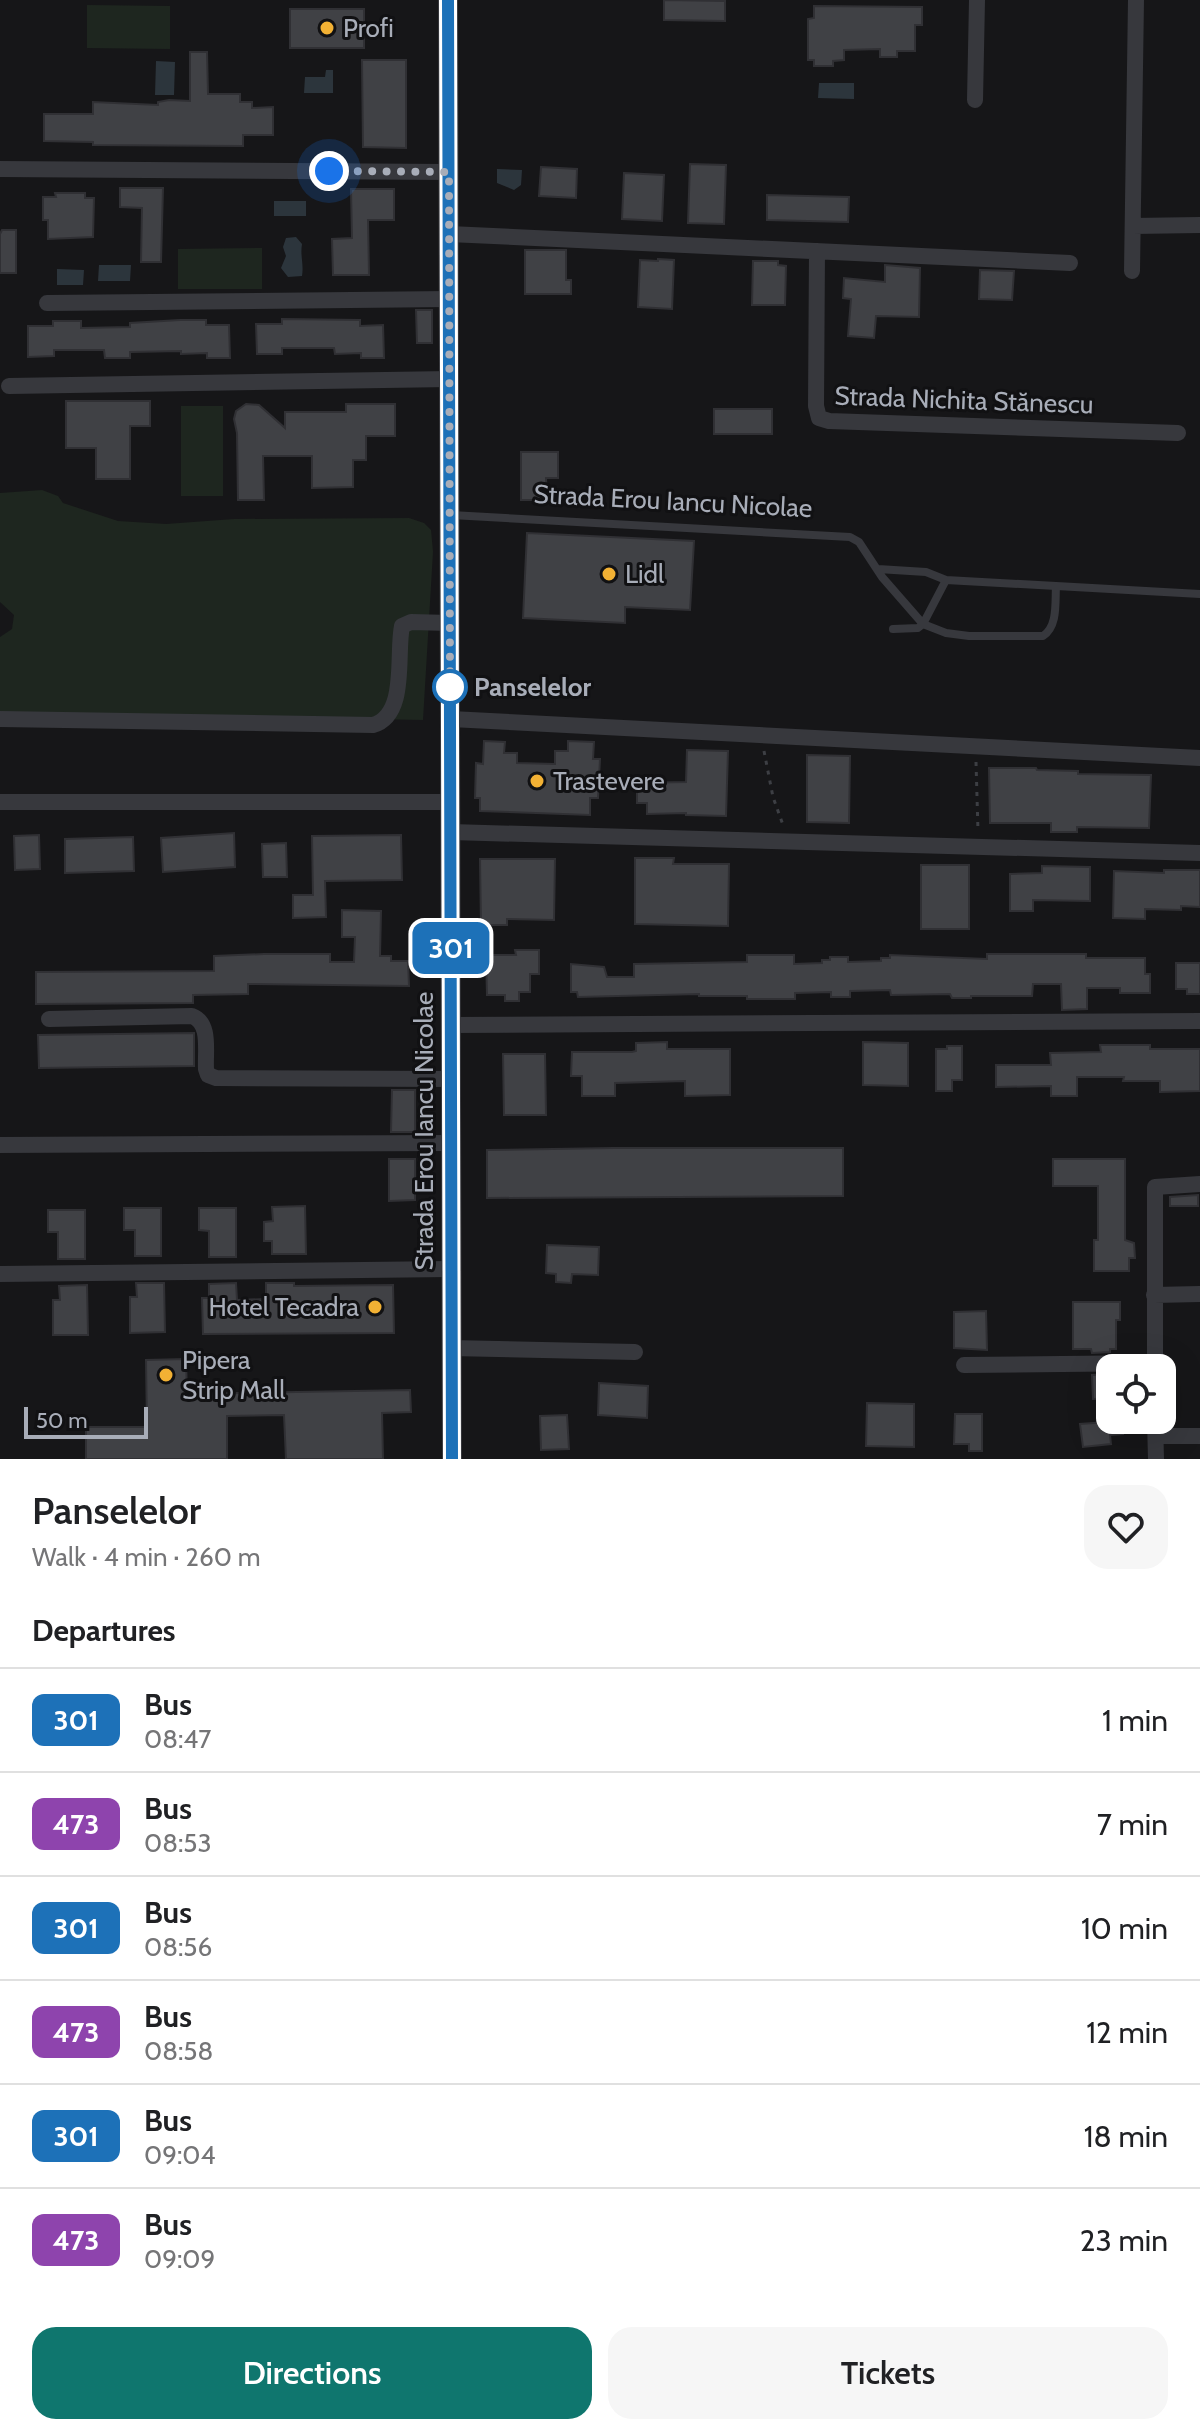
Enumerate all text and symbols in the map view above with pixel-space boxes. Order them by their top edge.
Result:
place label: Profi [343,12,394,44]
marker: Profi [318,19,336,37]
your location [309,151,349,191]
street label: Strada Nichita Stănescu [834,379,1094,421]
street label: Strada Erou Iancu Nicolae [533,478,813,524]
place label: Lidl [625,558,664,590]
marker: Lidl [600,565,618,583]
marker: Panselelor [433,670,467,704]
place label: Panselelor [474,671,591,703]
place label: Trastevere [553,765,665,797]
marker: Trastevere [528,772,546,790]
line badge: 301 [405,922,497,974]
text: 301 [428,931,474,965]
street label: Strada Erou Iancu Nicolae [408,992,440,1270]
place label: Hotel Tecadra [209,1291,360,1323]
marker: Hotel Tecadra [366,1298,384,1316]
place label: Pipera Strip Mall [182,1344,285,1406]
map controls [1096,1354,1176,1434]
button: locate [1096,1354,1176,1434]
marker: Pipera Strip Mall [157,1366,175,1384]
scale bar [24,1403,148,1439]
text: 50 m [36,1407,88,1434]
button: heart [1084,1485,1168,1569]
text: Panselelor [32,1487,201,1534]
text: Walk · 4 min · 260 m [32,1541,261,1573]
text: Departures [32,1612,176,1649]
text: Bus [144,1686,192,1723]
text: 1 min [1102,1702,1168,1739]
text: 301 [53,1703,99,1737]
text: 08:47 [144,1723,211,1755]
text: Bus [144,1790,192,1827]
text: 7 min [1097,1806,1168,1843]
text: 473 [53,1807,99,1841]
text: 08:53 [144,1827,211,1859]
text: Bus [144,1894,192,1931]
text: 10 min [1081,1910,1168,1947]
text: 301 [53,1911,99,1945]
text: 08:56 [144,1931,212,1963]
text: Bus [144,1998,192,2035]
text: 12 min [1086,2014,1168,2051]
text: 473 [53,2015,99,2049]
text: 08:58 [144,2035,213,2067]
text: Bus [144,2102,192,2139]
text: 18 min [1084,2118,1168,2155]
text: 301 [53,2119,99,2153]
text: 09:04 [144,2139,216,2171]
text: Bus [144,2206,192,2243]
text: 23 min [1080,2222,1168,2259]
text: 473 [53,2223,99,2257]
text: 09:09 [144,2243,215,2275]
button: Directions [32,2327,592,2419]
button: Tickets [608,2327,1168,2419]

